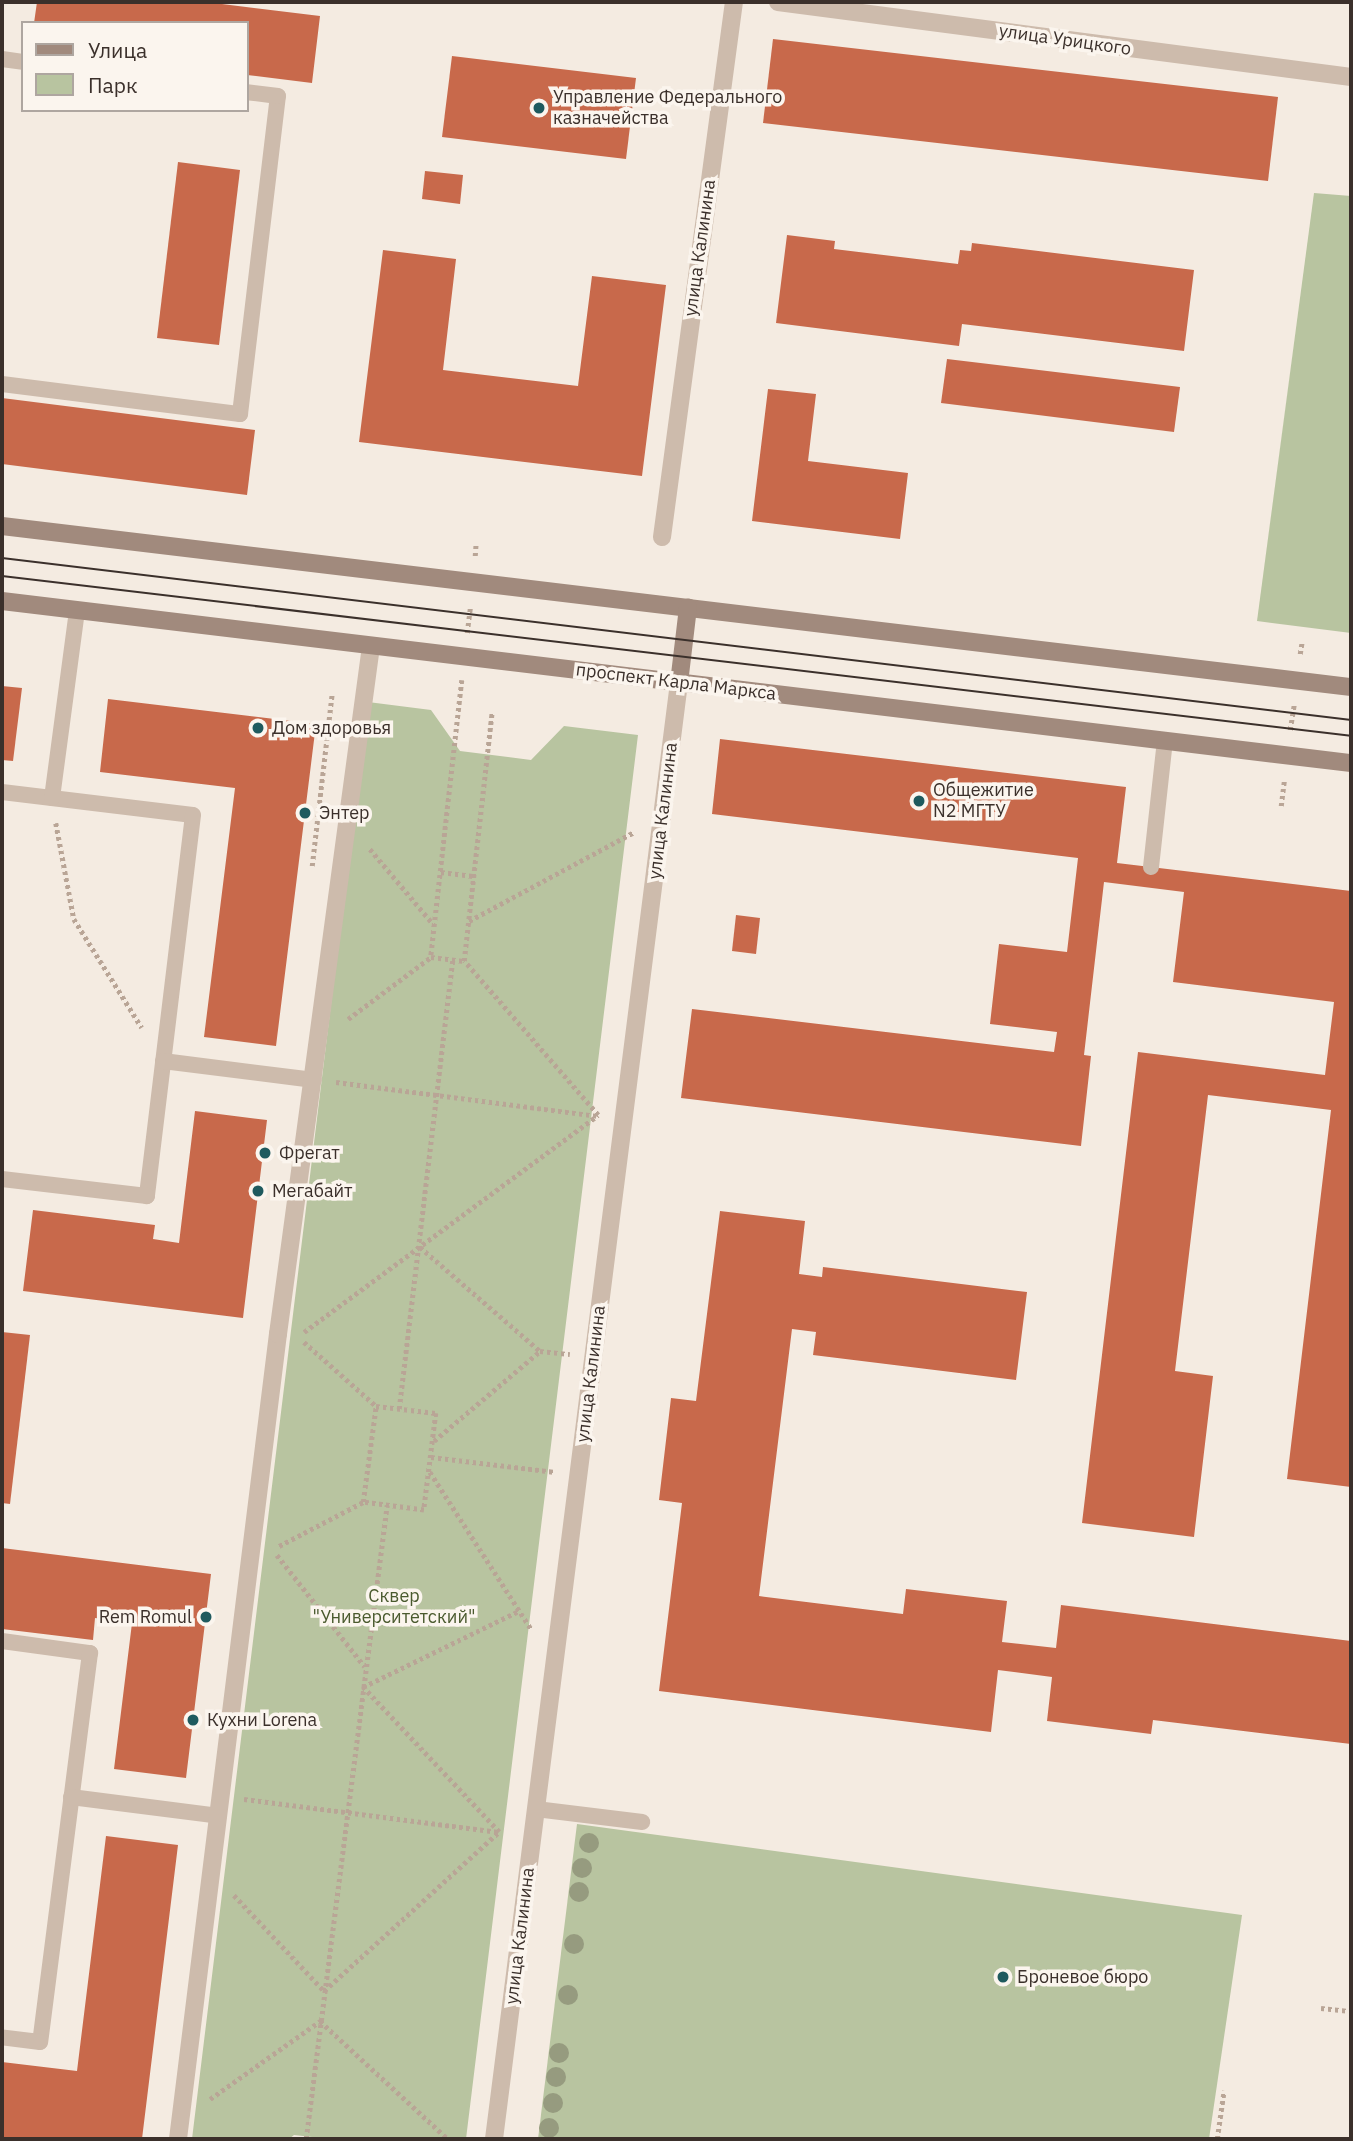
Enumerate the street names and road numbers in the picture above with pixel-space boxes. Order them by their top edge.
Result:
street label: улица Урицкого [998,20,1132,60]
street label: улица Калинина [680,178,720,318]
street label: проспект Карла Маркса [575,659,777,705]
street label: улица Калинина [644,741,682,881]
street label: улица Калинина [572,1304,610,1444]
street label: улица Калинина [501,1866,539,2006]

